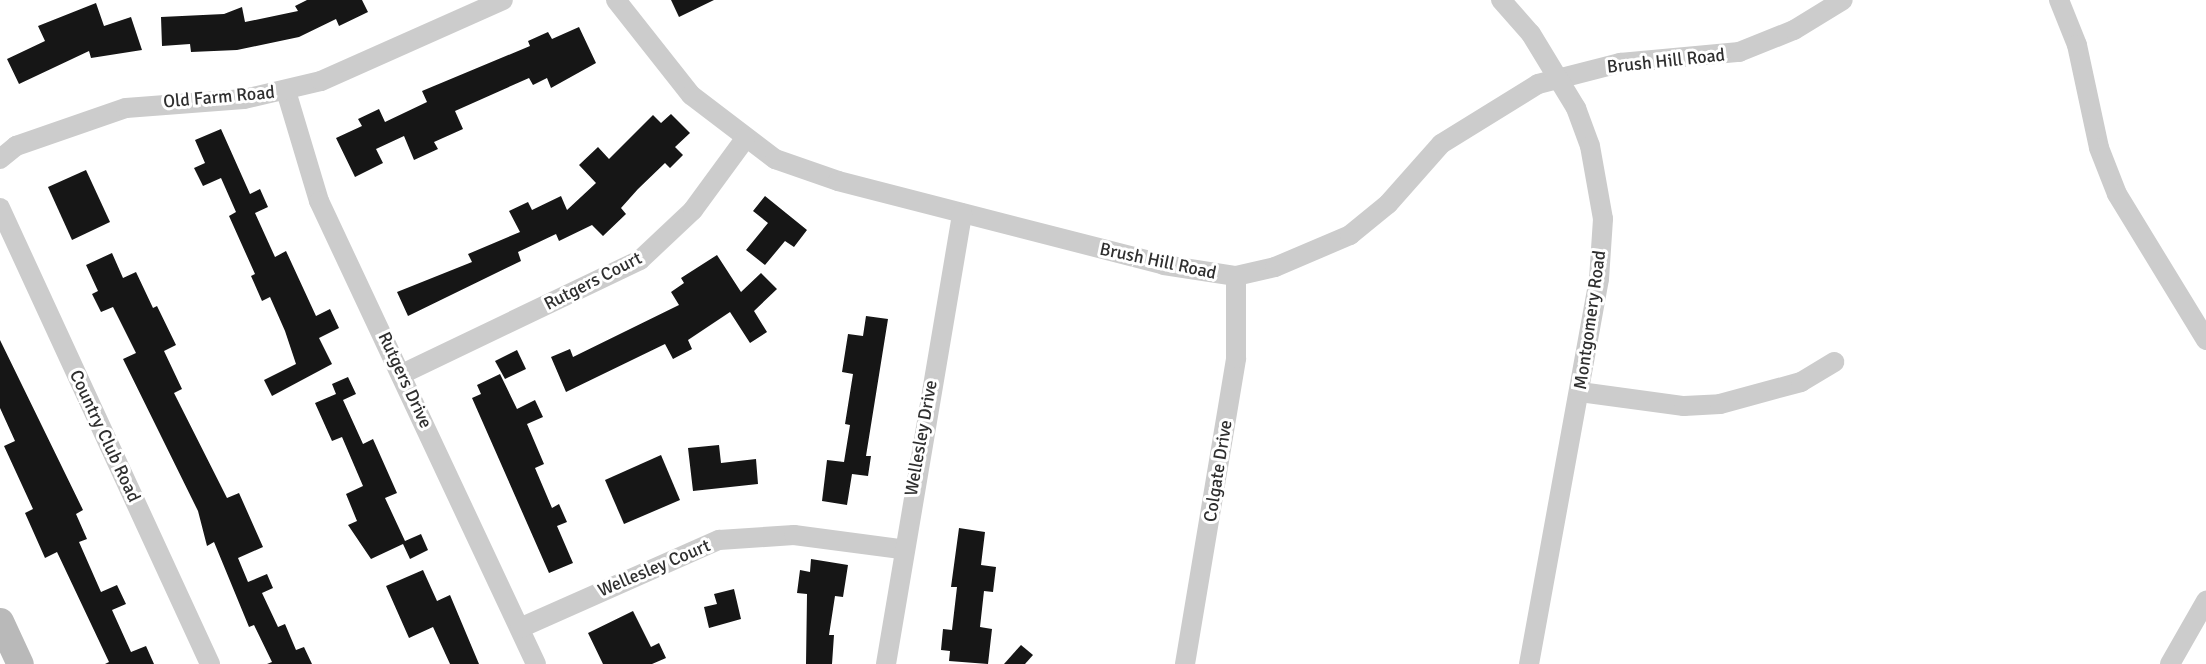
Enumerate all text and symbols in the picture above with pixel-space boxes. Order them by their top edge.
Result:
street label: Brush Hill Road [1606,44,1726,78]
street label: Old Farm Road [162,81,276,113]
street label: Brush Hill Road [1098,238,1218,284]
street label: Rutgers Court [541,247,645,315]
street label: Montgomery Road [1570,249,1610,391]
street label: Rutgers Drive [373,328,437,432]
street label: Country Club Road [65,367,145,505]
street label: Wellesley Drive [900,378,942,498]
street label: Colgate Drive [1199,418,1237,524]
street label: Wellesley Court [594,535,714,601]

